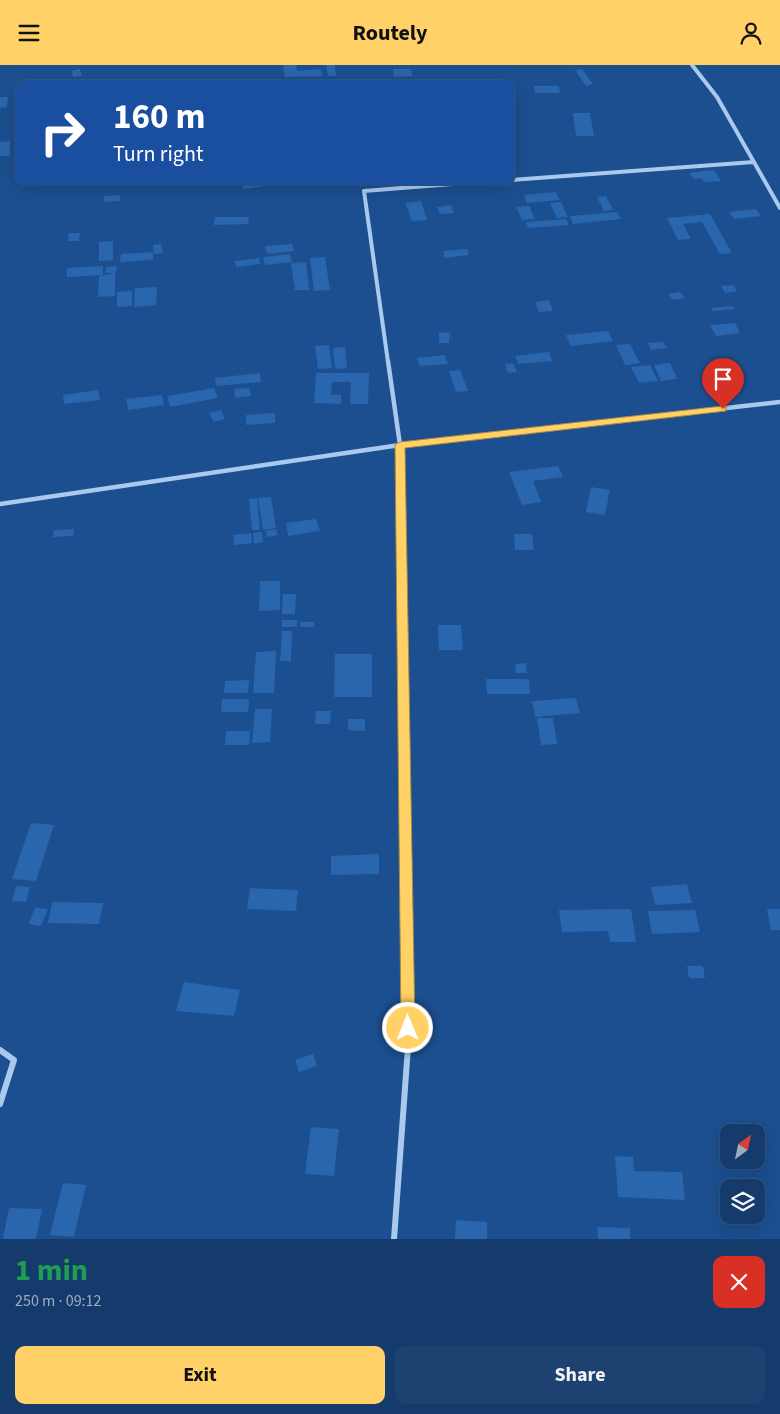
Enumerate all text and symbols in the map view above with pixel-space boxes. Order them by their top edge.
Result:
text: Routely [352,17,428,49]
icon: menu [15,19,43,47]
icon: person [737,19,765,47]
text: 160 m [113,92,205,142]
icon: right [30,100,95,165]
text: Turn right [113,138,203,170]
pin [702,358,744,409]
icon: arrive [709,365,737,393]
position arrow [381,1001,433,1053]
north arrow [720,1124,765,1169]
map controls [720,1124,765,1224]
button: layers [720,1179,765,1224]
text: 1 min [15,1249,88,1292]
button: close [713,1256,765,1308]
text: 250 m · 09:12 [15,1290,102,1312]
button: Exit [15,1346,385,1404]
button: Share [395,1346,765,1404]

